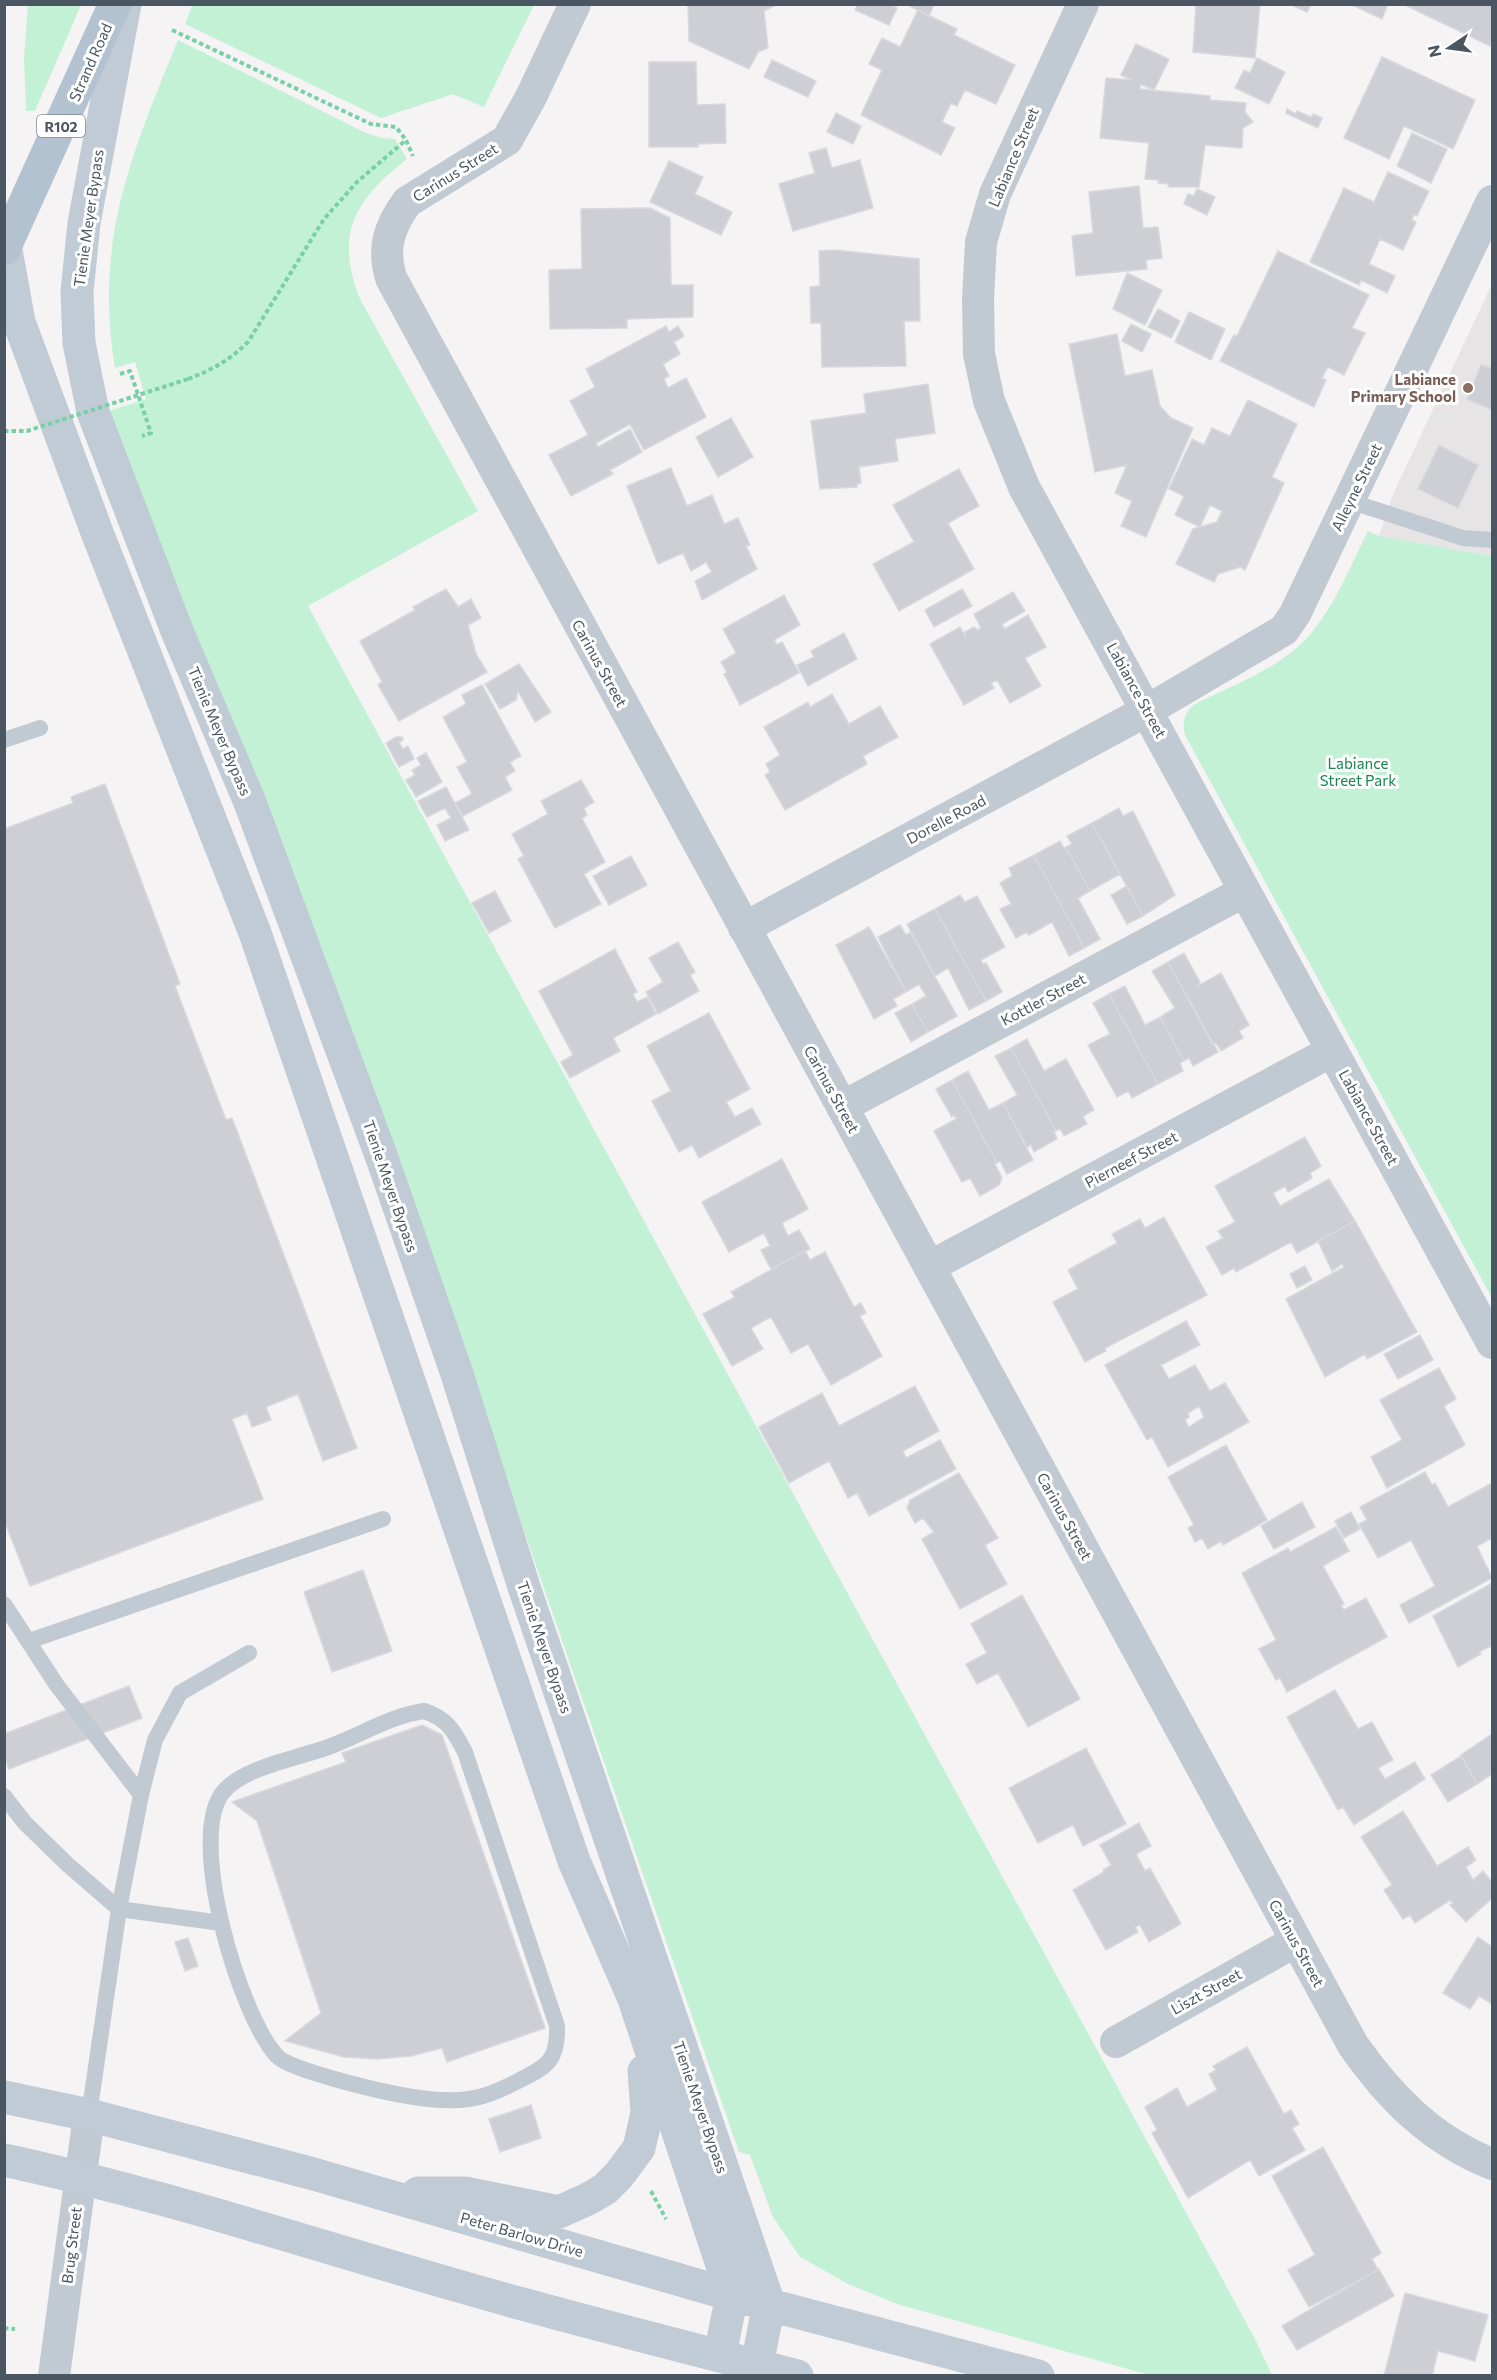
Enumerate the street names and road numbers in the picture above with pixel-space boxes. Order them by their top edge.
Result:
street label: Strand Road [65,20,115,104]
street label: Labiance Street [984,105,1042,209]
road number: R102 [37,115,85,137]
street label: Carinus Street [409,139,501,205]
street label: Tienie Meyer Bypass [69,148,107,288]
street label: Alleyne Street [1327,440,1385,534]
street label: Carinus Street [569,616,631,710]
street label: Labiance Street [1103,639,1171,741]
street label: Tienie Meyer Bypass [185,664,255,798]
street label: Dorelle Road [903,791,989,847]
street label: Kottler Street [997,969,1089,1029]
street label: Carinus Street [801,1042,863,1136]
street label: Labiance Street [1335,1066,1403,1168]
street label: Tienie Meyer Bypass [360,1118,422,1255]
street label: Pierneef Street [1081,1127,1181,1191]
street label: Carinus Street [1034,1469,1096,1563]
street label: Tienie Meyer Bypass [514,1579,576,1716]
street label: Carinus Street [1266,1896,1328,1990]
street label: Liszt Street [1167,1964,1245,2018]
street label: Tienie Meyer Bypass [670,2039,732,2176]
street label: Brug Street [57,2205,85,2285]
street label: Peter Barlow Drive [459,2208,586,2260]

